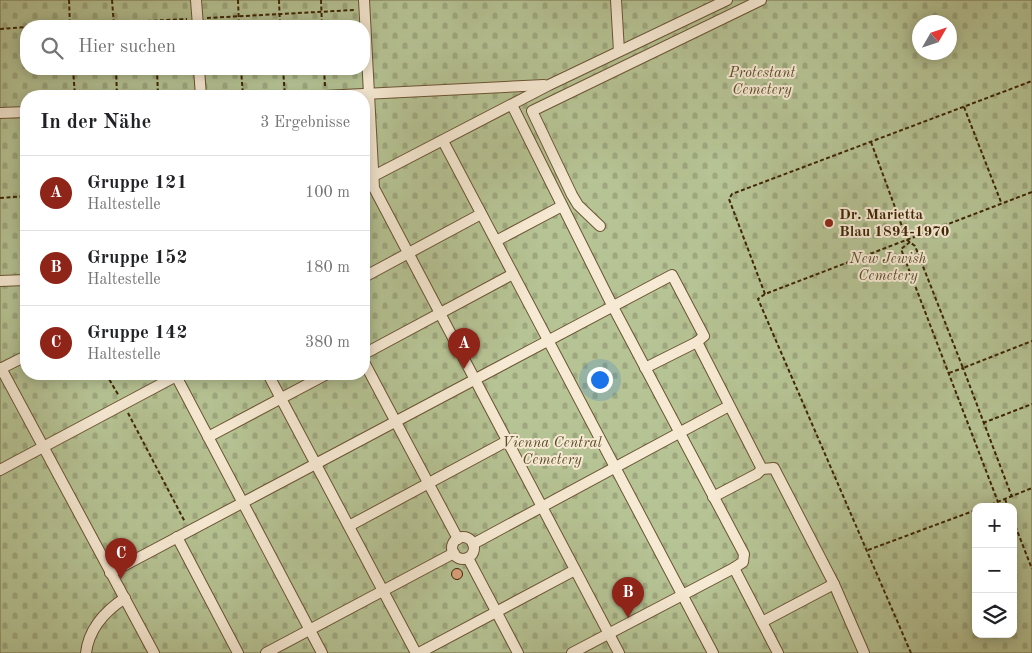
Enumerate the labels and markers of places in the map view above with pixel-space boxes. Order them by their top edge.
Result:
place label: Dr. Marietta Blau 1894-1970 [839,208,950,240]
marker: Dr. Marietta Blau 1894-1970 [823,217,835,229]
pin: A [448,328,480,369]
pin: C [105,538,137,579]
pin: B [612,577,644,618]

